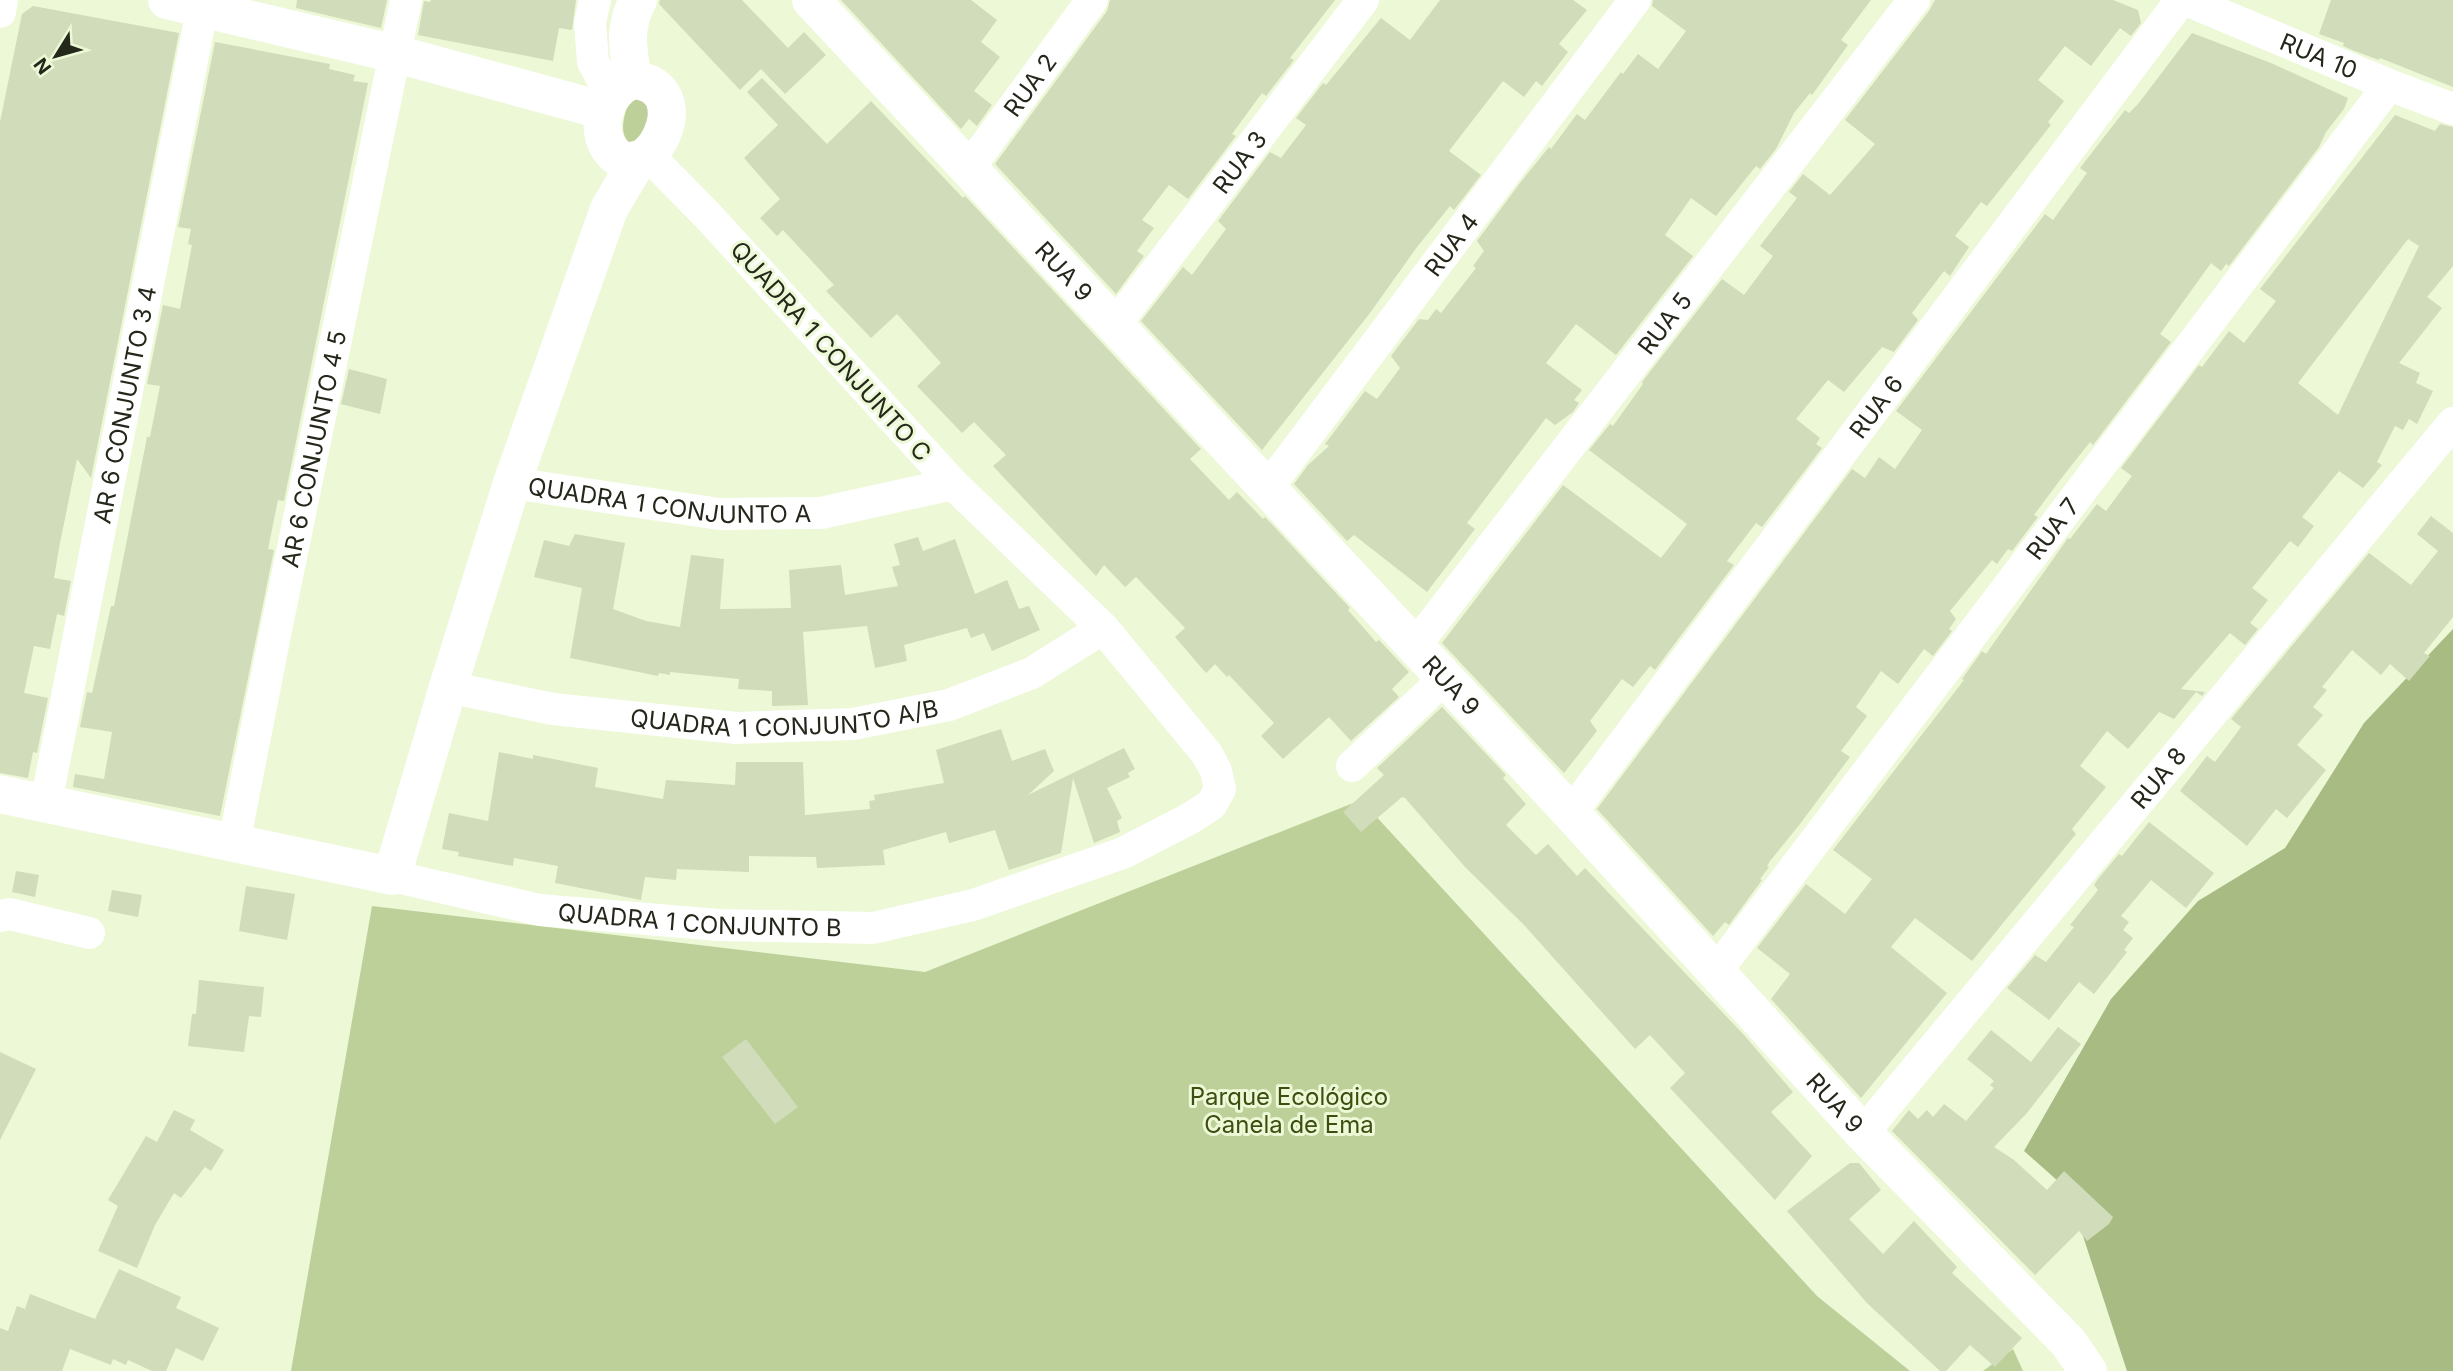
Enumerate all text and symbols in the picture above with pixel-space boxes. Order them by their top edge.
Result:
north arrow [21,21,91,91]
street label: RUA 10 [2276,27,2362,85]
street label: RUA 2 [997,48,1062,122]
text: N [29,53,56,79]
street label: RUA 3 [1206,125,1272,199]
street label: RUA 4 [1418,207,1484,282]
street label: QUADRA 1 CONJUNTO C [725,235,937,467]
street label: RUA 9 [1030,235,1099,307]
street label: AR 6 CONJUNTO 3 4 [87,284,162,526]
street label: RUA 5 [1631,286,1698,360]
street label: AR 6 CONJUNTO 4 5 [275,328,352,570]
street label: RUA 6 [1843,370,1909,444]
street label: QUADRA 1 CONJUNTO A [526,471,811,529]
street label: RUA 7 [2020,492,2085,565]
street label: RUA 9 [1417,649,1486,721]
street label: QUADRA 1 CONJUNTO A/B [629,693,941,743]
street label: RUA 8 [2124,741,2192,814]
street label: QUADRA 1 CONJUNTO B [557,897,842,942]
street label: RUA 9 [1801,1067,1870,1139]
park label: Parque Ecológico Canela de Ema [1190,1082,1388,1139]

